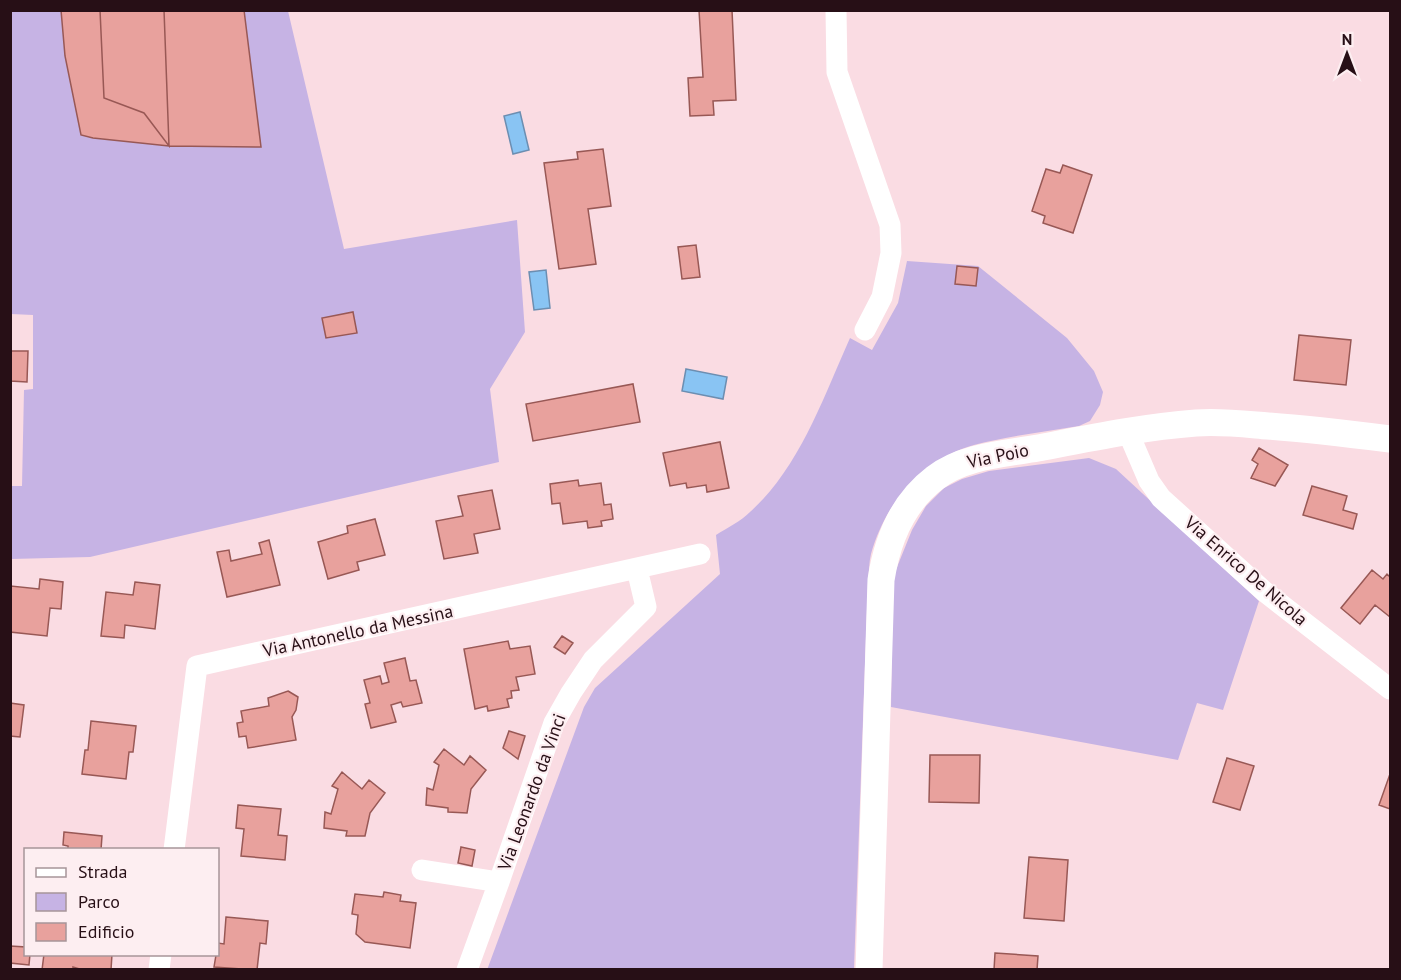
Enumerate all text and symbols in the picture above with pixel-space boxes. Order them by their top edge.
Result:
north arrow [1317,24,1377,84]
text: N [1342,29,1352,49]
street label: Via Poio [964,438,1031,473]
street label: Via Enrico De Nicola [1179,510,1313,630]
street label: Via Antonello da Messina [260,599,455,662]
street label: Via Leonardo da Vinci [492,710,571,874]
legend [24,848,219,956]
text: Strada [78,860,127,883]
text: Parco [78,890,120,913]
text: Edificio [78,920,134,943]

